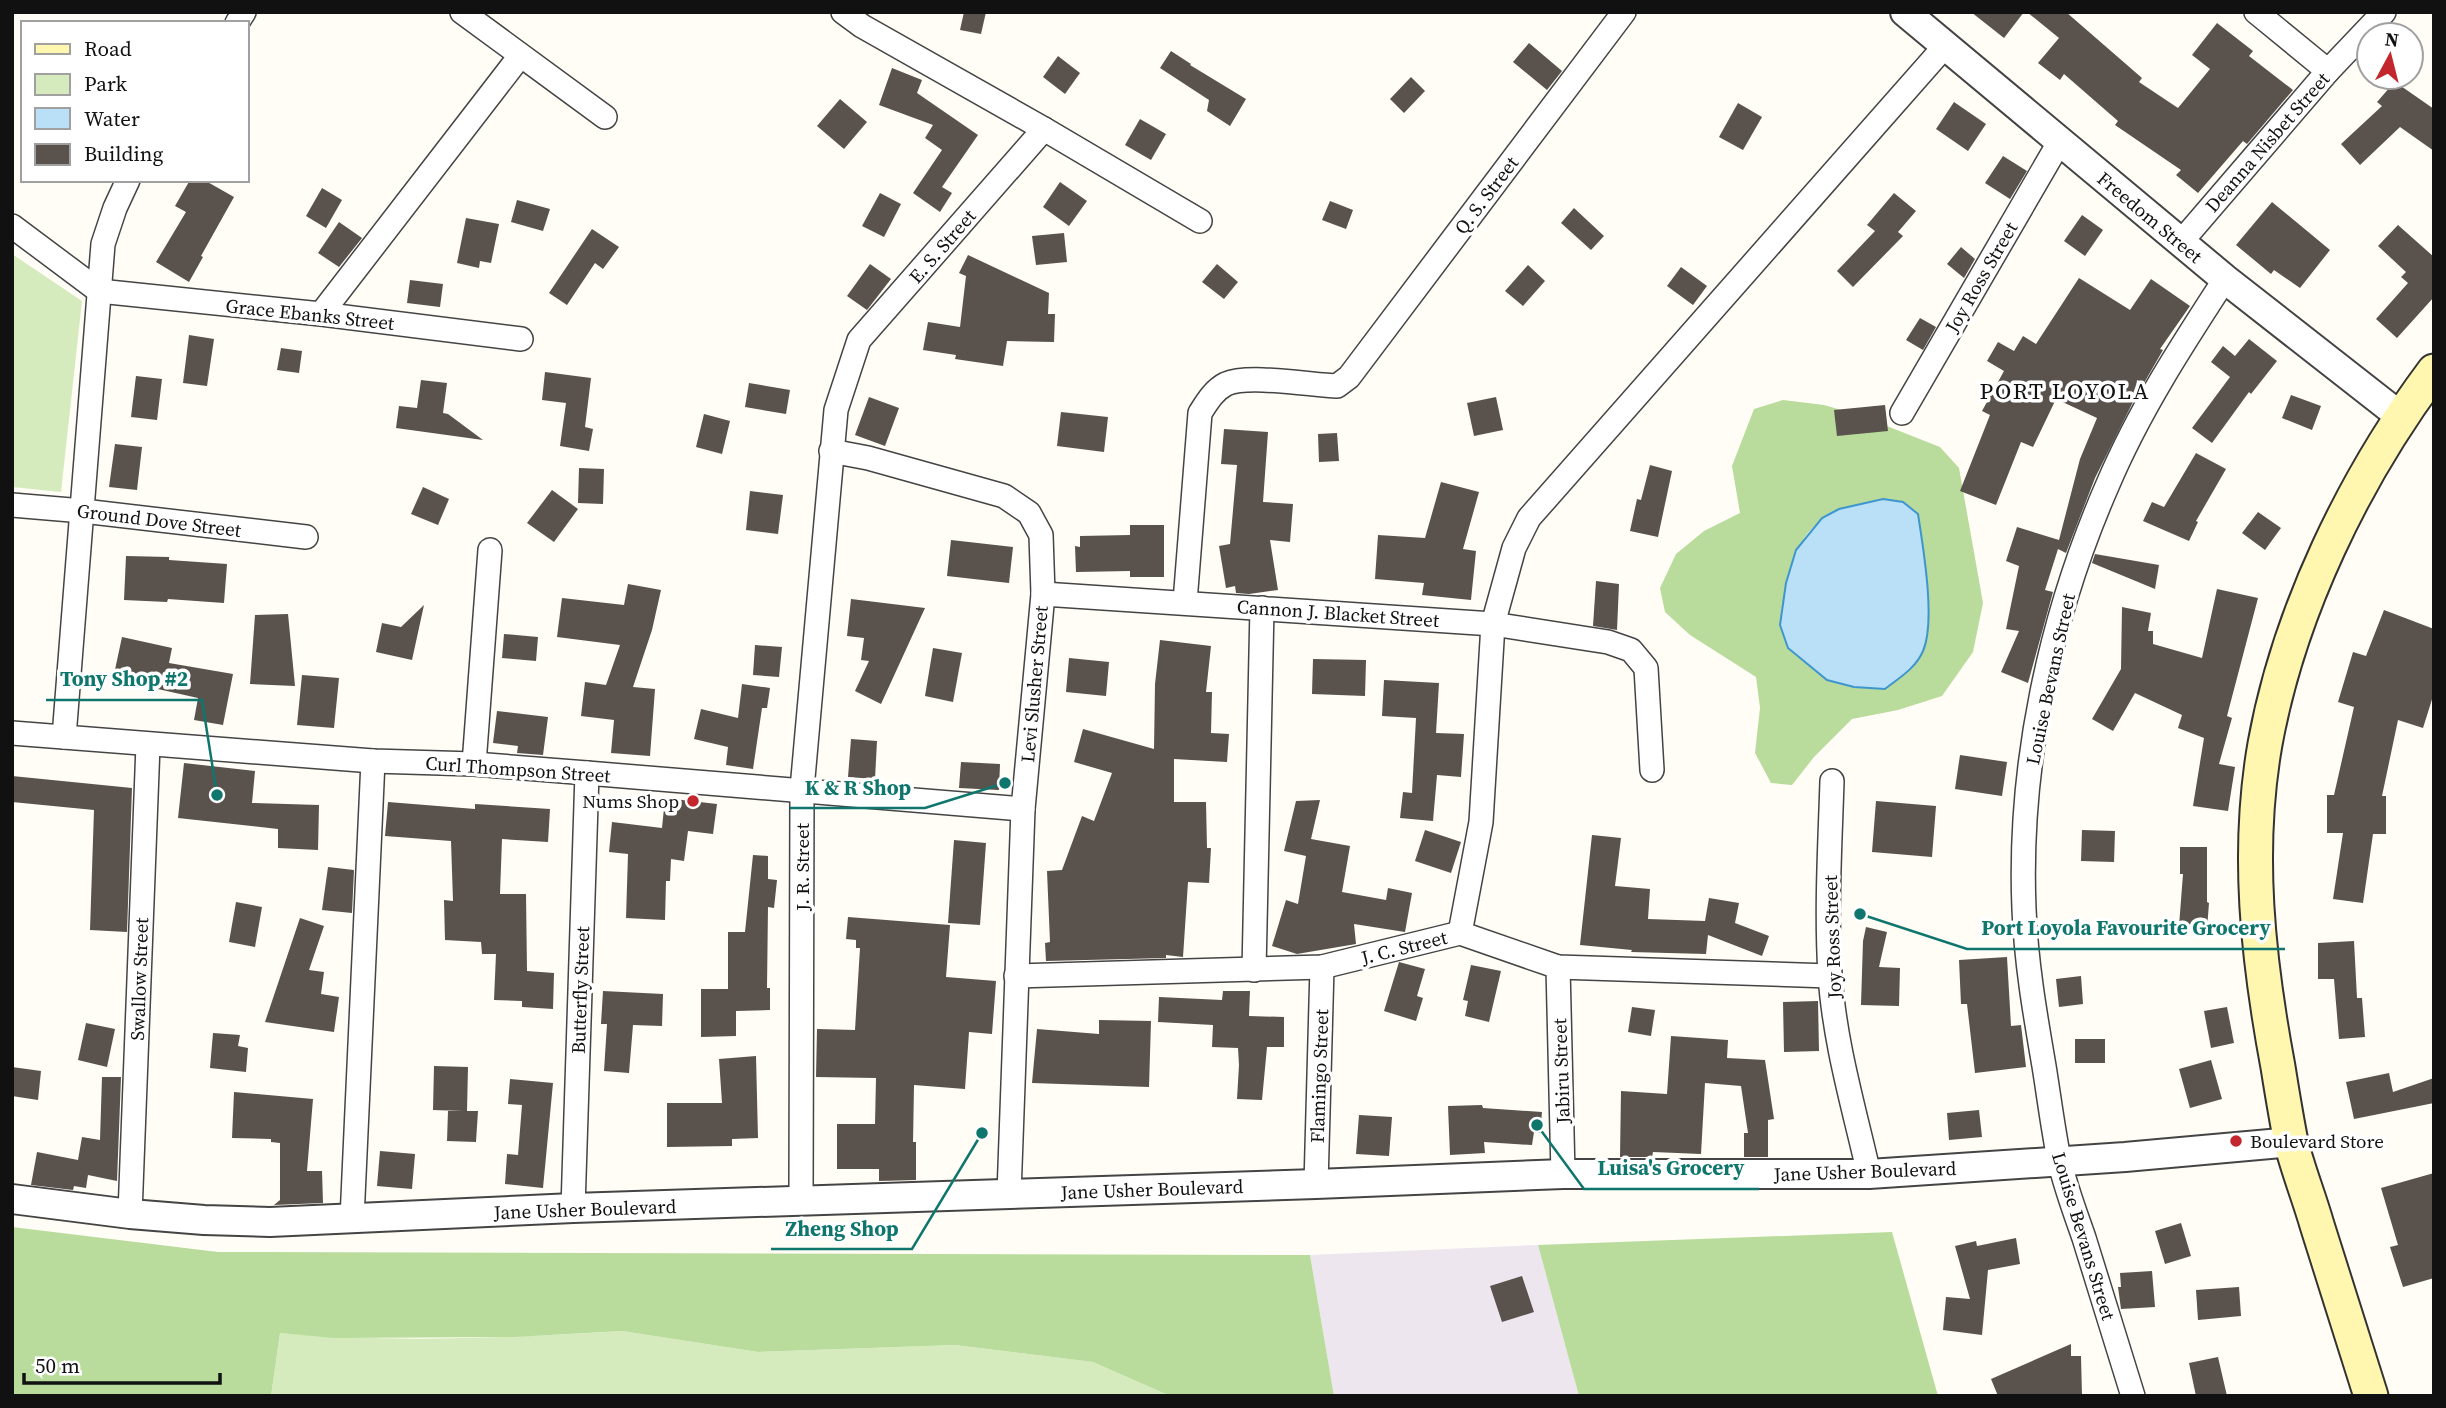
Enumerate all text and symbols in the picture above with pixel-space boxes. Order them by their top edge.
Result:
legend [21,21,248,182]
north arrow [2355,21,2425,91]
text: N [2384,25,2401,53]
text: Road [84,34,132,63]
street label: Deanna Nisbet Street [2199,66,2336,218]
text: Park [84,69,128,98]
text: Water [84,104,140,133]
text: Building [84,139,163,168]
street label: Q. S. Street [1448,150,1524,239]
street label: Freedom Street [2092,165,2209,269]
street label: E. S. Street [903,203,982,289]
street label: Joy Ross Street [1938,216,2024,338]
street label: Grace Ebanks Street [224,292,396,336]
district label: PORT LOYOLA [1979,375,2151,407]
street label: Ground Dove Street [75,497,243,543]
street label: Louise Bevans Street [2019,590,2081,767]
street label: Cannon J. Blacket Street [1236,593,1441,633]
street label: Levi Slusher Street [1014,604,1054,764]
callout: Tony Shop #2 [46,658,202,700]
text: Tony Shop #2 [60,664,188,693]
street label: Curl Thompson Street [425,750,612,788]
callout: K & R Shop [790,766,925,808]
text: K & R Shop [805,773,911,802]
place label: Nums Shop [582,788,679,814]
marker: Nums Shop [685,793,701,809]
street label: J. R. Street [789,822,815,912]
street label: Joy Ross Street [1817,874,1847,1000]
callout: Port Loyola Favourite Grocery [1967,907,2285,949]
text: Port Loyola Favourite Grocery [1981,913,2271,942]
street label: Swallow Street [124,916,154,1041]
street label: J. C. Street [1357,924,1450,970]
street label: Butterfly Street [565,925,595,1054]
street label: Flamingo Street [1304,1008,1334,1143]
street label: Jabiru Street [1546,1017,1576,1125]
place label: Boulevard Store [2250,1128,2384,1154]
marker: Boulevard Store [2228,1133,2244,1149]
callout: Luisa's Grocery [1584,1147,1759,1189]
street label: Louise Bevans Street [2046,1149,2122,1324]
text: Luisa's Grocery [1597,1153,1745,1182]
street label: Jane Usher Boulevard [1772,1155,1957,1187]
street label: Jane Usher Boulevard [1059,1173,1244,1205]
street label: Jane Usher Boulevard [492,1193,677,1225]
callout: Zheng Shop [771,1207,912,1249]
text: Zheng Shop [785,1214,899,1243]
scale bar [24,1342,220,1386]
text: 50 m [35,1351,80,1380]

